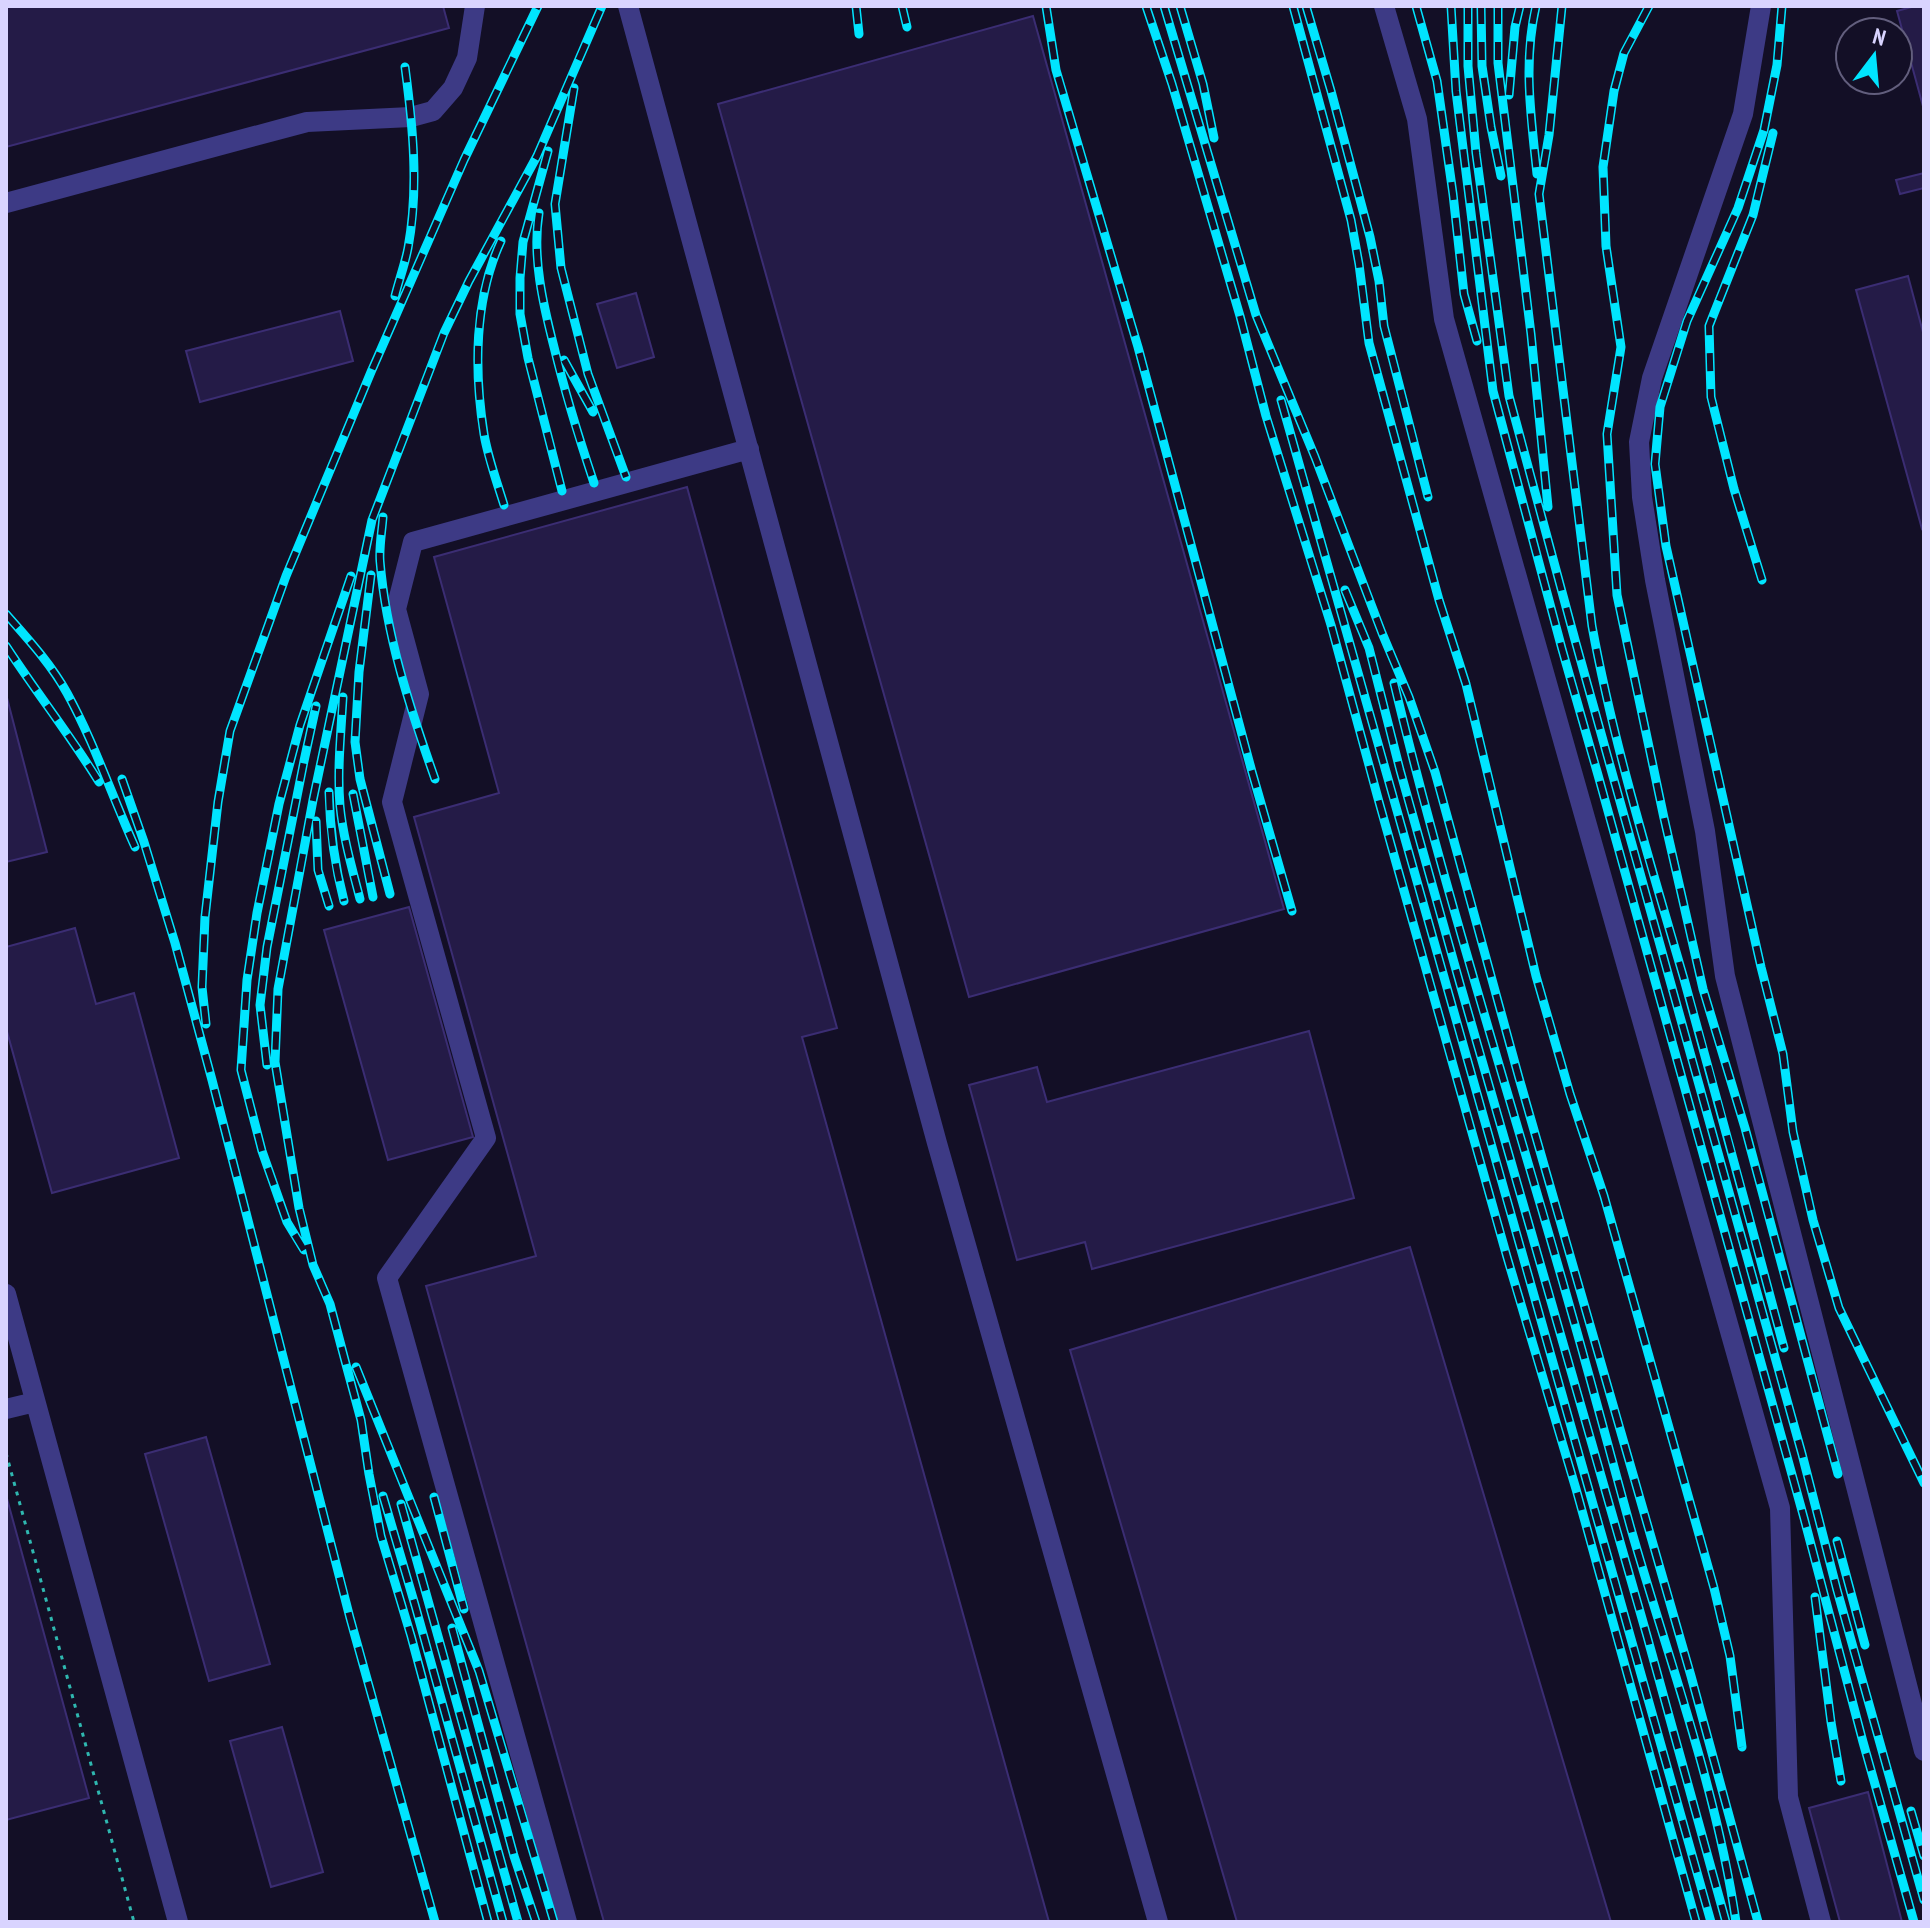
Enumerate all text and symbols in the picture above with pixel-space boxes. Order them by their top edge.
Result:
north arrow [1834,16,1914,96]
text: N [1870,22,1889,52]

